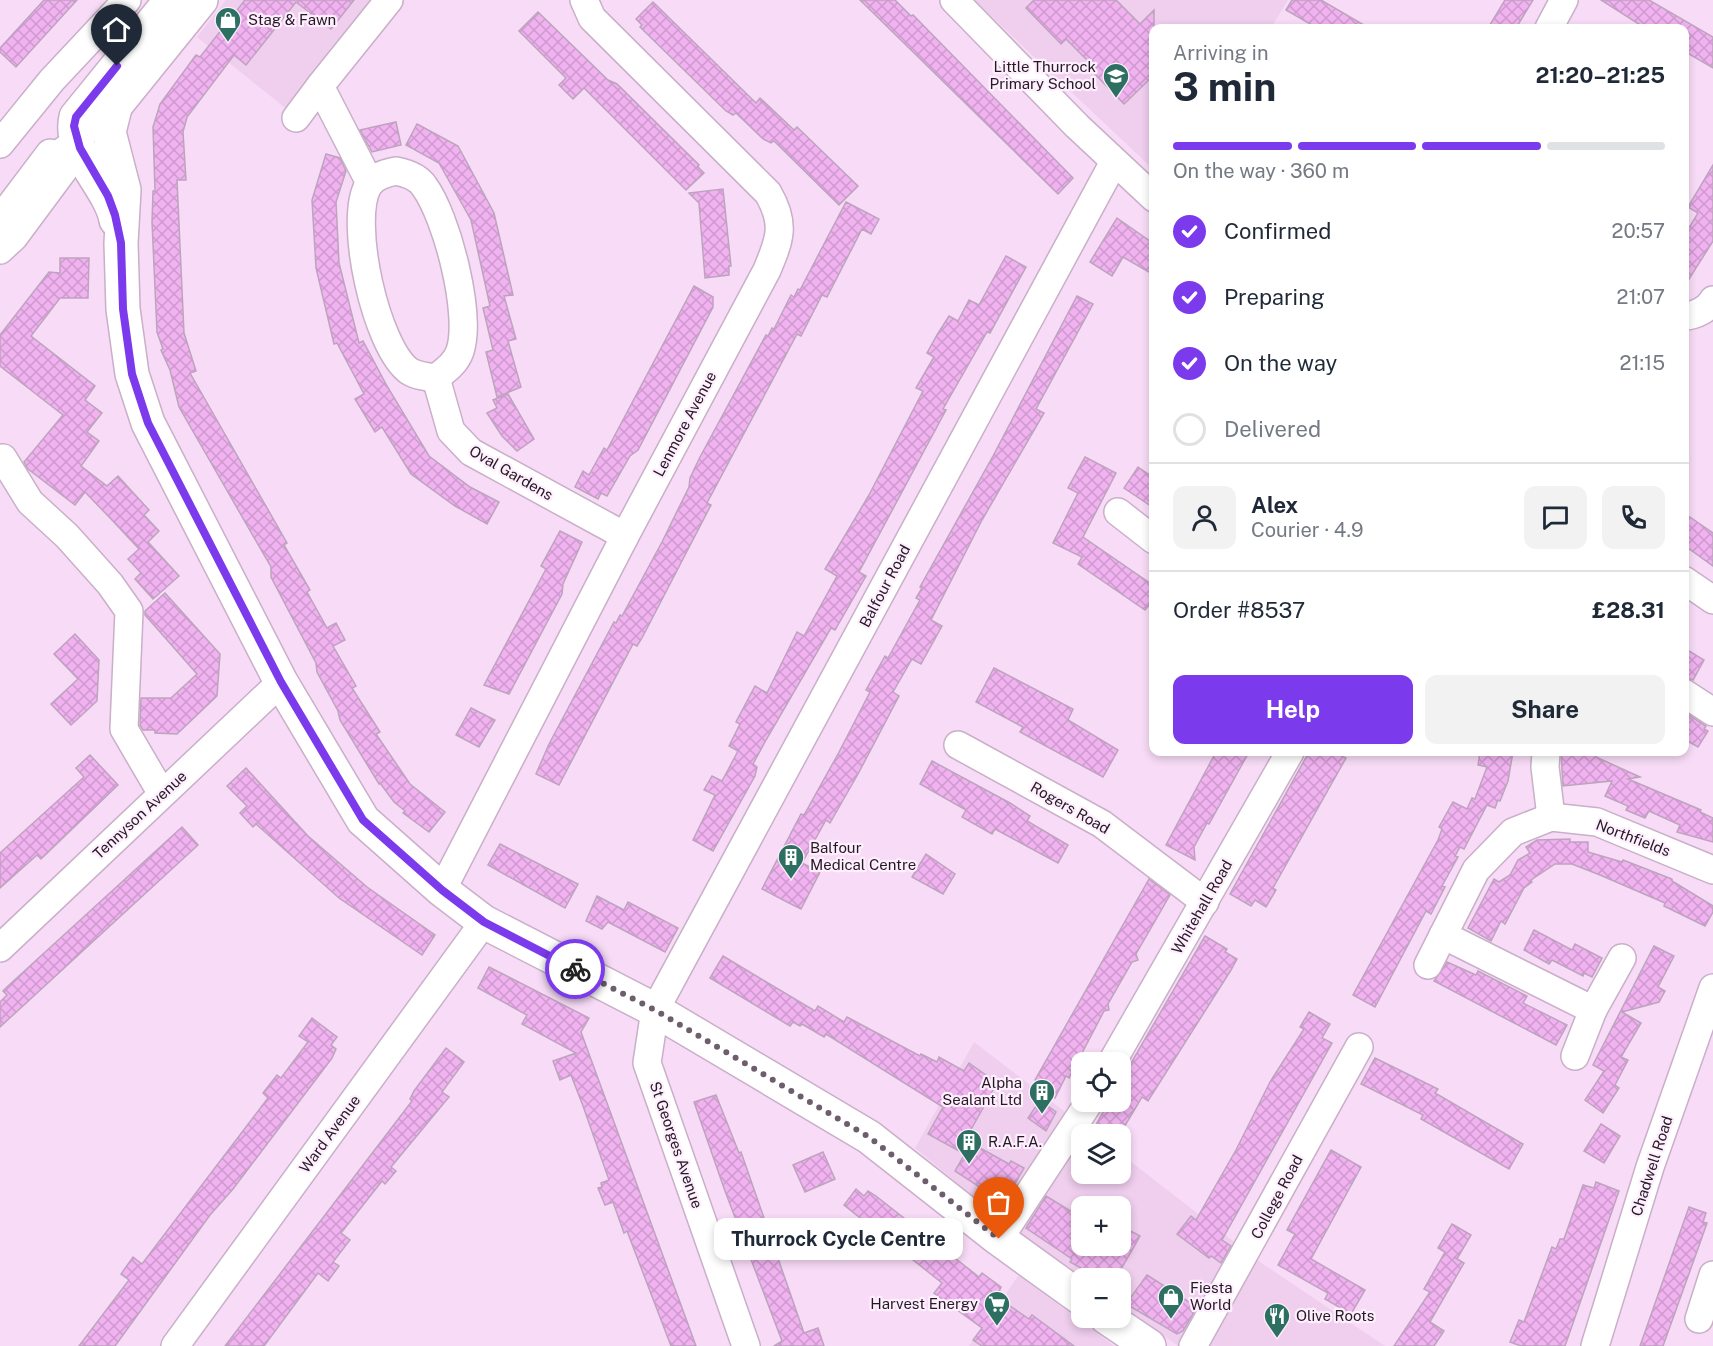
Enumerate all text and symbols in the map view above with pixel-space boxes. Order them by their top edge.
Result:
pin [91,4,142,66]
shop icon: Stag & Fawn [213,5,243,43]
place label: Stag & Fawn [248,11,336,28]
icon: home [100,13,133,46]
text: Arriving in [1173,41,1268,65]
place label: Little Thurrock Primary School [990,58,1096,92]
school or university icon: Little Thurrock Primary School [1101,61,1131,99]
text: 21:20–21:25 [1535,62,1665,88]
text: 3 min [1173,64,1276,110]
text: On the way · 360 m [1173,159,1349,183]
icon: check [1173,215,1206,248]
text: Confirmed [1224,218,1331,244]
text: 20:57 [1612,219,1665,243]
icon: check [1173,281,1206,314]
text: Preparing [1224,284,1325,310]
text: 21:07 [1617,285,1665,309]
icon: check [1173,347,1206,380]
text: On the way [1224,350,1337,376]
text: 21:15 [1619,351,1665,375]
street label: Lenmore Avenue [650,368,719,479]
text: Delivered [1224,416,1321,442]
street label: Oval Gardens [466,442,556,503]
button: person [1173,486,1236,549]
button: chat [1524,486,1587,549]
button: phone [1602,486,1665,549]
text: Alex [1251,492,1298,518]
text: Courier · 4.9 [1251,518,1363,542]
street label: Balfour Road [856,542,913,630]
text: Order #8537 [1173,597,1305,623]
text: £28.31 [1592,597,1665,623]
button: Help [1173,675,1413,744]
button: Share [1425,675,1665,744]
street label: Tennyson Avenue [90,767,190,862]
street label: Rogers Road [1028,778,1113,837]
street label: Northfields [1594,816,1673,860]
place label: Balfour Medical Centre [810,839,916,873]
building icon: Balfour Medical Centre [776,842,806,880]
street label: Whitehall Road [1168,857,1235,957]
courier [545,939,605,999]
icon: bike [559,953,592,986]
map controls [1071,1052,1131,1328]
button: locate [1071,1052,1131,1112]
place label: Alpha Sealant Ltd [942,1074,1022,1108]
building icon: Alpha Sealant Ltd [1027,1077,1057,1115]
street label: St Georges Avenue [647,1079,706,1211]
street label: Ward Avenue [296,1092,363,1176]
street label: Chadwell Road [1627,1114,1676,1218]
button: layers [1071,1124,1131,1184]
building icon: R.A.F.A. [954,1127,984,1165]
place label: R.A.F.A. [988,1133,1042,1150]
street label: College Road [1247,1152,1306,1242]
pin [973,1177,1024,1239]
icon: bag [982,1186,1015,1219]
button: + [1071,1196,1131,1256]
callout: Thurrock Cycle Centre [714,1218,963,1260]
text: Thurrock Cycle Centre [731,1227,946,1251]
button: − [1071,1268,1131,1328]
place label: Fiesta World [1190,1279,1233,1313]
shop icon: Fiesta World [1156,1282,1186,1320]
supermarket icon: Harvest Energy [982,1289,1012,1327]
place label: Harvest Energy [870,1295,978,1312]
restaurant icon: Olive Roots [1262,1301,1292,1339]
place label: Olive Roots [1296,1307,1374,1324]

